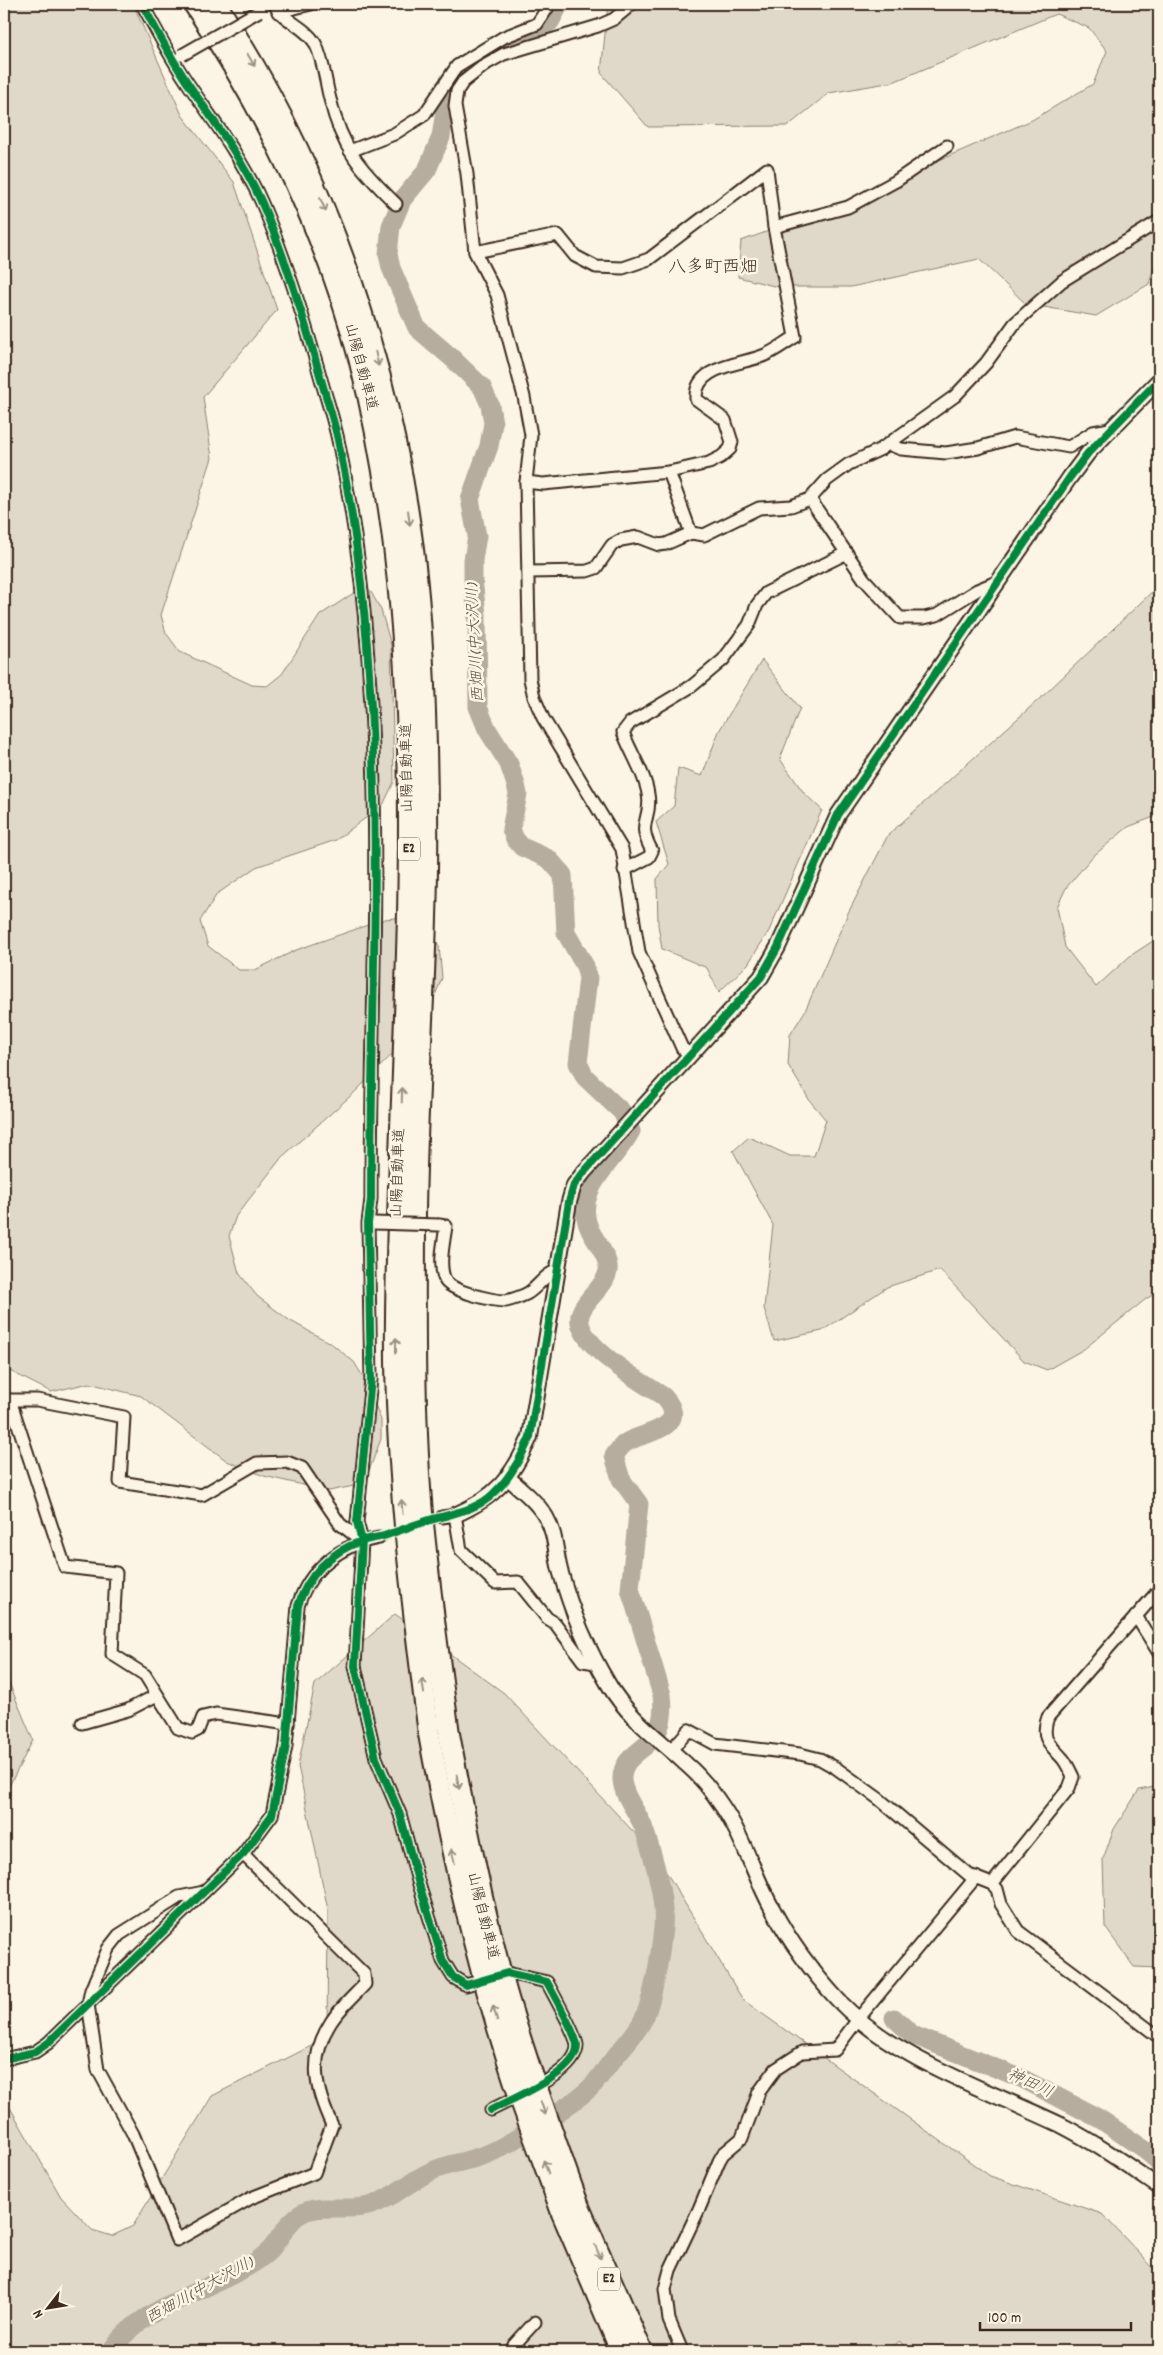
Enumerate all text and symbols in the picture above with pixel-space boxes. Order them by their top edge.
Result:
one-way arrow [247,52,257,66]
one-way arrow [319,197,329,212]
district label: 八多町西畑 [668,256,758,281]
street label: 山陽自動車道 [338,321,382,413]
one-way arrow [373,350,382,366]
one-way arrow [404,509,414,525]
water label: 西畑川(中大沢川) [461,582,491,704]
street label: 山陽自動車道 [396,723,420,813]
road number: E2 [398,838,420,861]
one-way arrow [397,1087,407,1104]
street label: 山陽自動車道 [386,1128,412,1218]
one-way arrow [391,1337,401,1353]
one-way arrow [397,1499,407,1515]
one-way arrow [418,1678,428,1694]
one-way arrow [453,1773,463,1789]
one-way arrow [448,1848,457,1864]
street label: 山陽自動車道 [460,1870,504,1962]
one-way arrow [489,2006,499,2022]
water label: 神田川 [1003,2063,1057,2105]
one-way arrow [539,2099,548,2115]
one-way arrow [541,2160,550,2176]
one-way arrow [593,2244,603,2259]
water label: 西畑川(中大沢川) [142,2251,259,2330]
road number: E2 [598,2268,620,2290]
north arrow [22,2282,72,2332]
scale bar [980,2300,1132,2332]
text: N [28,2305,49,2322]
text: 100 m [988,2308,1021,2330]

